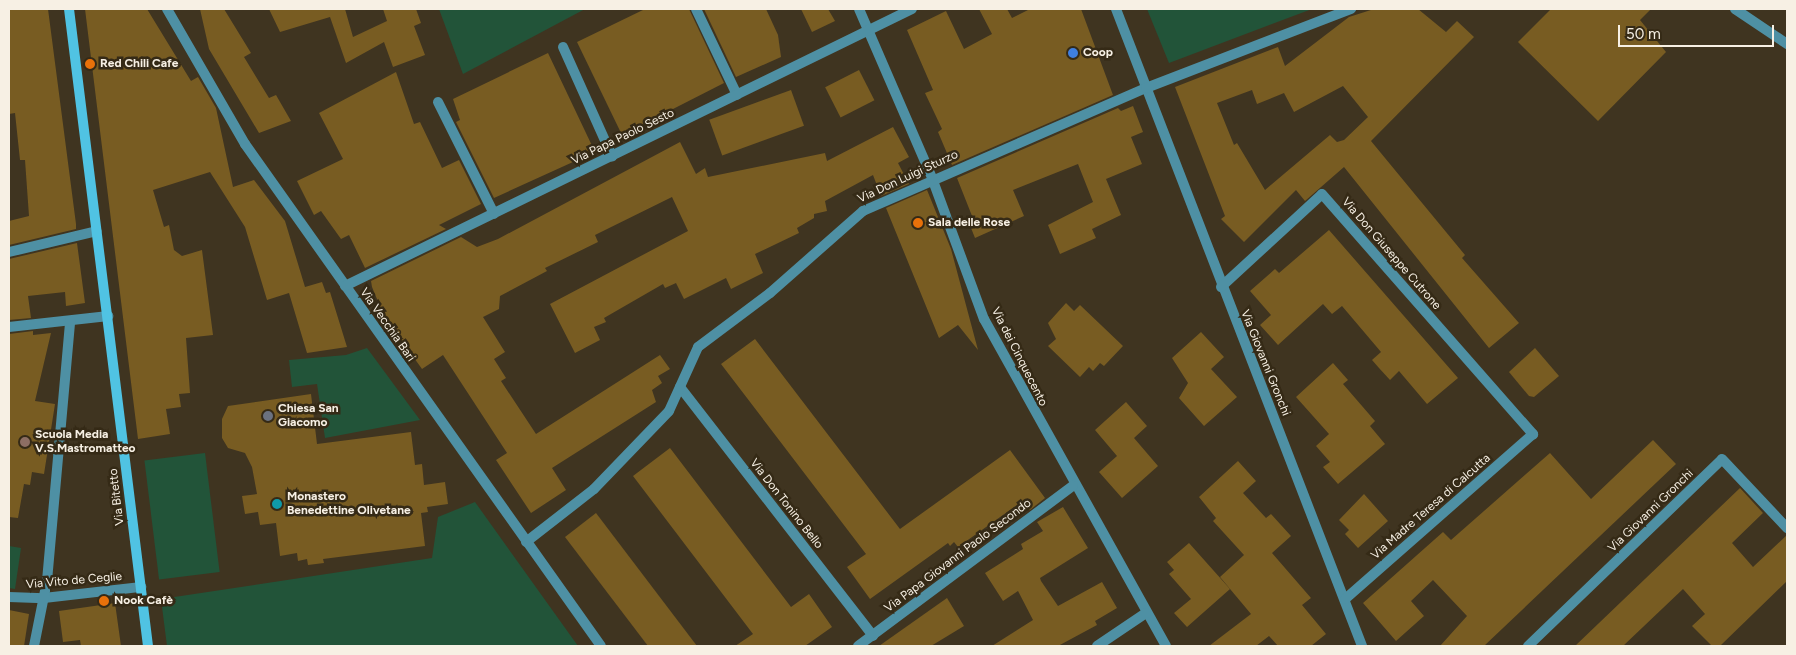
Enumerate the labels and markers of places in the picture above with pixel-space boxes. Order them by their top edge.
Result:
place label: Coop [1083,46,1113,60]
marker: Coop [1067,47,1079,59]
place label: Red Chili Cafe [100,57,178,71]
marker: Red Chili Cafe [84,58,96,70]
place label: Sala delle Rose [928,216,1010,230]
marker: Sala delle Rose [912,217,924,229]
place label: Chiesa San Giacomo [278,402,339,430]
marker: Chiesa San Giacomo [262,410,274,422]
place label: Scuola Media V.S.Mastromatteo [35,428,136,456]
marker: Scuola Media V.S.Mastromatteo [19,436,31,448]
place label: Monastero Benedettine Olivetane [287,490,411,518]
marker: Monastero Benedettine Olivetane [271,498,283,510]
place label: Nook Cafè [114,594,173,608]
marker: Nook Cafè [98,595,110,607]

